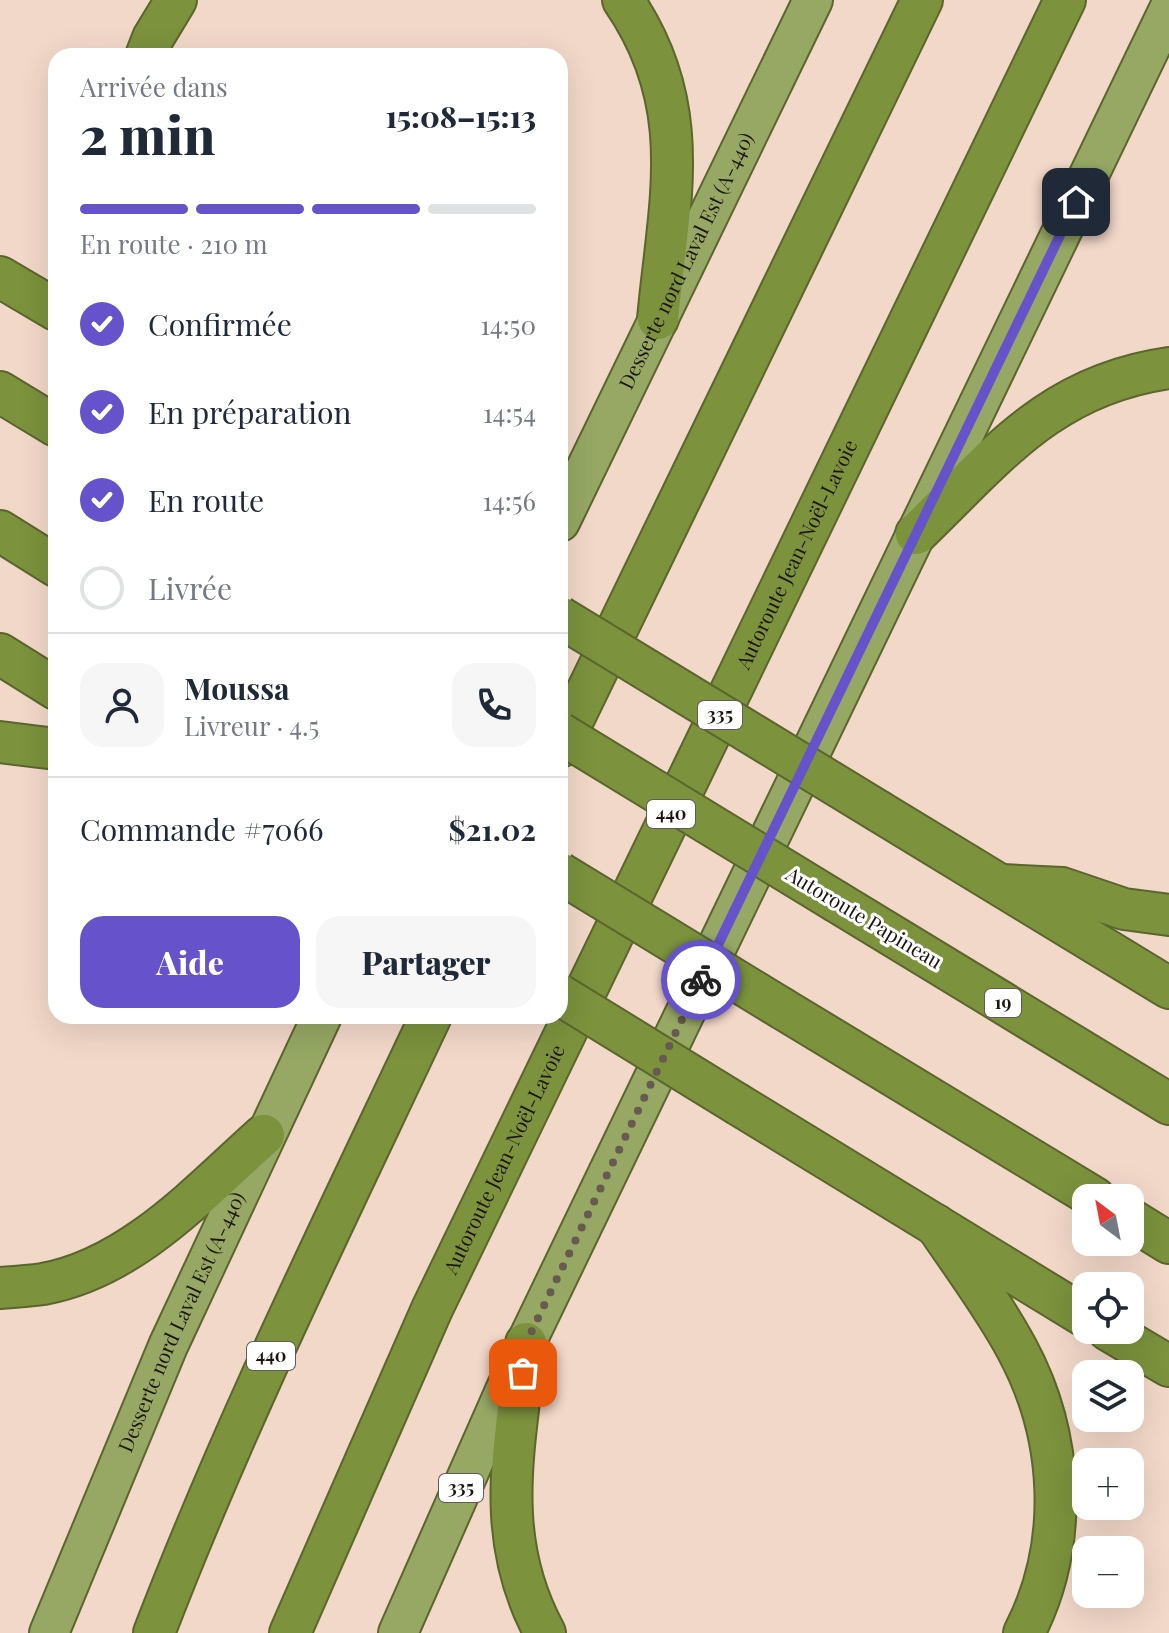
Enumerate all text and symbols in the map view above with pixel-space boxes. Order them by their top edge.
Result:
text: Arrivée dans [80,69,228,104]
text: 15:08–15:13 [385,96,536,136]
text: 2 min [80,99,215,168]
street label: Desserte nord Laval Est (A-440) [611,128,759,393]
pin [1042,168,1110,236]
icon: home [1054,180,1098,224]
text: En route · 210 m [80,226,268,261]
icon: check [80,302,124,346]
text: Confirmée [148,304,292,344]
text: 14:50 [480,307,536,342]
icon: check [80,390,124,434]
text: En préparation [148,392,351,432]
text: 14:54 [483,395,536,430]
street label: Autoroute Jean-Noël-Lavoie [728,434,863,674]
icon: check [80,478,124,522]
text: En route [148,480,264,520]
text: 14:56 [482,483,536,518]
text: Livrée [148,568,232,608]
button: person [80,663,164,747]
button: phone [452,663,536,747]
text: Moussa [184,668,290,708]
road number: 335 [698,701,742,729]
text: Livreur · 4.5 [184,708,319,743]
road number: 440 [647,800,695,828]
text: Commande #7066 [80,809,324,849]
text: $21.02 [448,809,536,849]
street label: Autoroute Papineau [781,859,948,974]
button: Aide [80,916,300,1008]
button: Partager [316,916,536,1008]
courier [661,940,741,1020]
icon: bike [679,958,723,1002]
road number: 19 [985,989,1021,1017]
street label: Autoroute Jean-Noël-Lavoie [436,1039,570,1279]
north arrow [1072,1184,1144,1256]
map controls [1072,1184,1144,1608]
street label: Desserte nord Laval Est (A-440) [111,1187,250,1456]
button: locate [1072,1272,1144,1344]
pin [489,1339,557,1407]
road number: 440 [247,1342,295,1370]
icon: bag [501,1351,545,1395]
button: layers [1072,1360,1144,1432]
button: + [1072,1448,1144,1520]
road number: 335 [439,1474,483,1502]
button: − [1072,1536,1144,1608]

